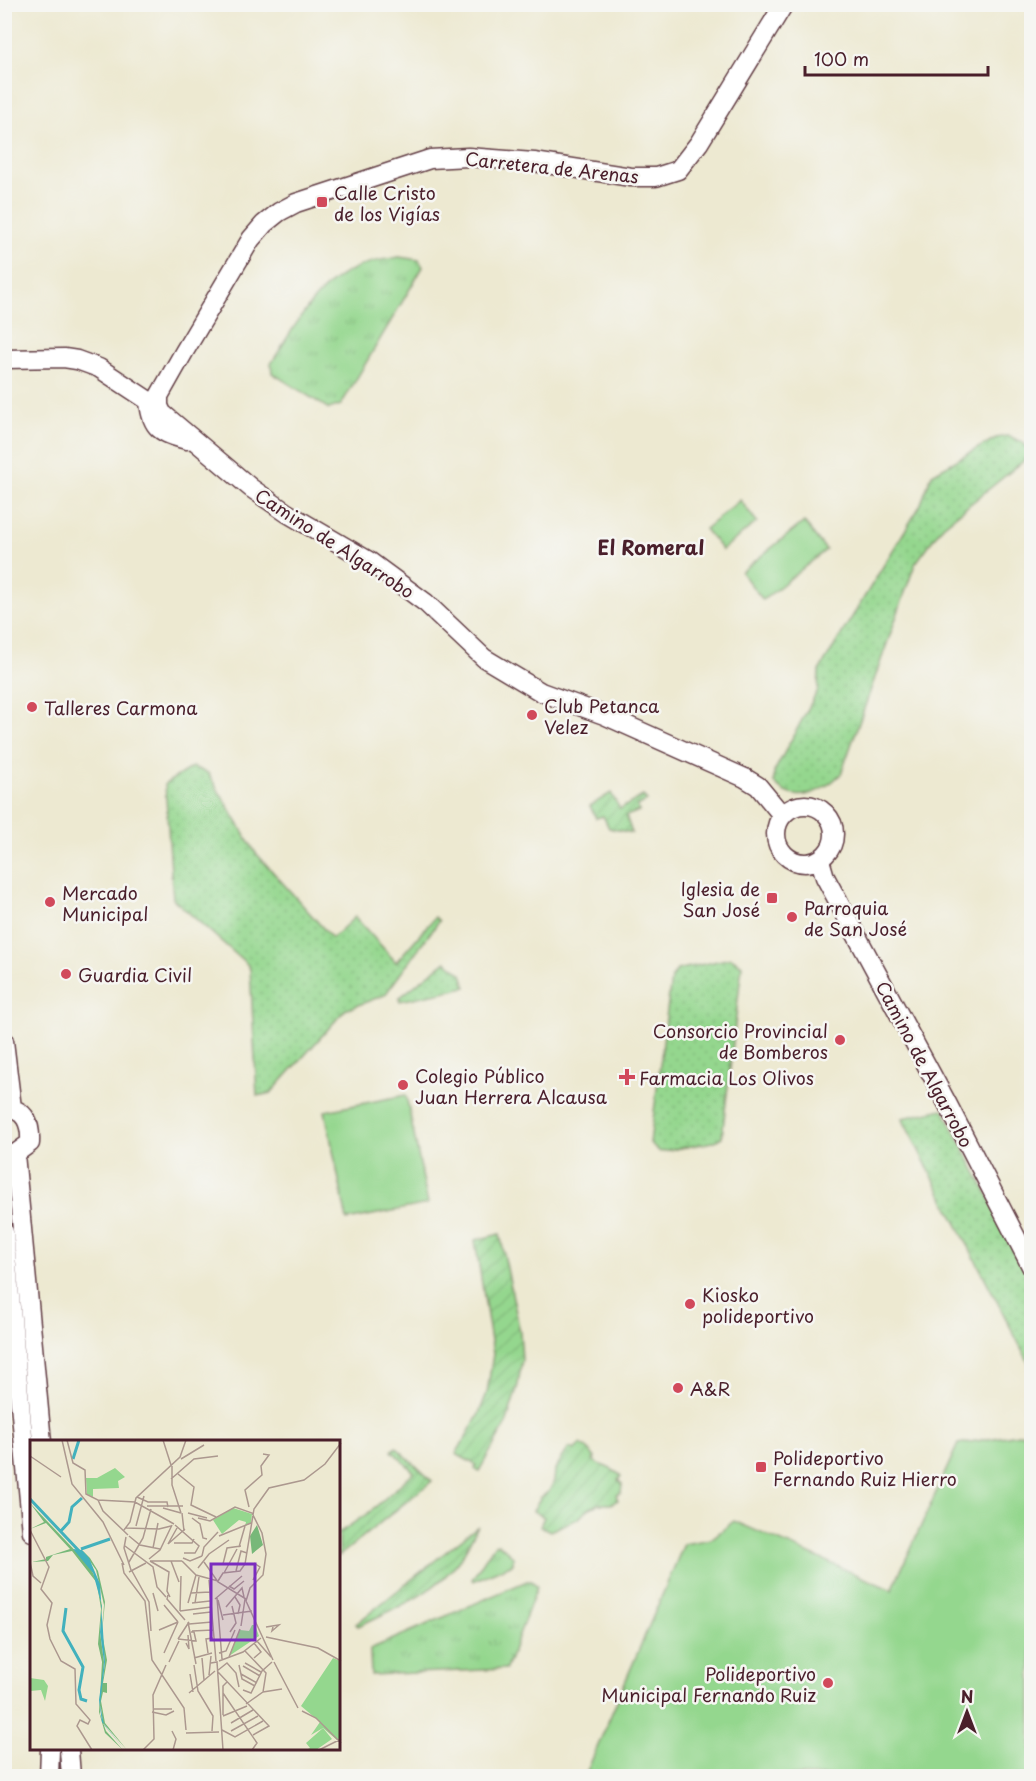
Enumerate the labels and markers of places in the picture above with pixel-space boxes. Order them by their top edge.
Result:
place label: Calle Cristo de los Vigías [334,179,440,227]
marker: Calle Cristo de los Vigías [315,195,329,209]
place label: Club Petanca Velez [544,692,660,740]
place label: Talleres Carmona [44,694,198,721]
marker: Talleres Carmona [25,700,39,714]
marker: Club Petanca Velez [525,708,539,722]
place label: Iglesia de San José [681,875,760,923]
place label: Mercado Municipal [62,879,148,927]
marker: Iglesia de San José [765,891,779,905]
place label: Parroquia de San José [804,894,907,942]
marker: Mercado Municipal [43,895,57,909]
marker: Parroquia de San José [785,910,799,924]
place label: Guardia Civil [78,961,192,988]
marker: Guardia Civil [59,967,73,981]
place label: Consorcio Provincial de Bomberos [653,1017,828,1065]
marker: Consorcio Provincial de Bomberos [833,1033,847,1047]
place label: Colegio Público Juan Herrera Alcausa [415,1062,608,1110]
place label: Farmacia Los Olivos [639,1064,814,1091]
marker: Farmacia Los Olivos [620,1070,634,1084]
marker: Colegio Público Juan Herrera Alcausa [396,1078,410,1092]
place label: Kiosko polideportivo [702,1281,814,1329]
marker: Kiosko polideportivo [683,1297,697,1311]
place label: A&R [690,1375,731,1402]
marker: A&R [671,1381,685,1395]
place label: Polideportivo Fernando Ruiz Hierro [773,1444,957,1492]
marker: Polideportivo Fernando Ruiz Hierro [754,1460,768,1474]
place label: Polideportivo Municipal Fernando Ruiz [601,1660,816,1708]
marker: Polideportivo Municipal Fernando Ruiz [821,1676,835,1690]

